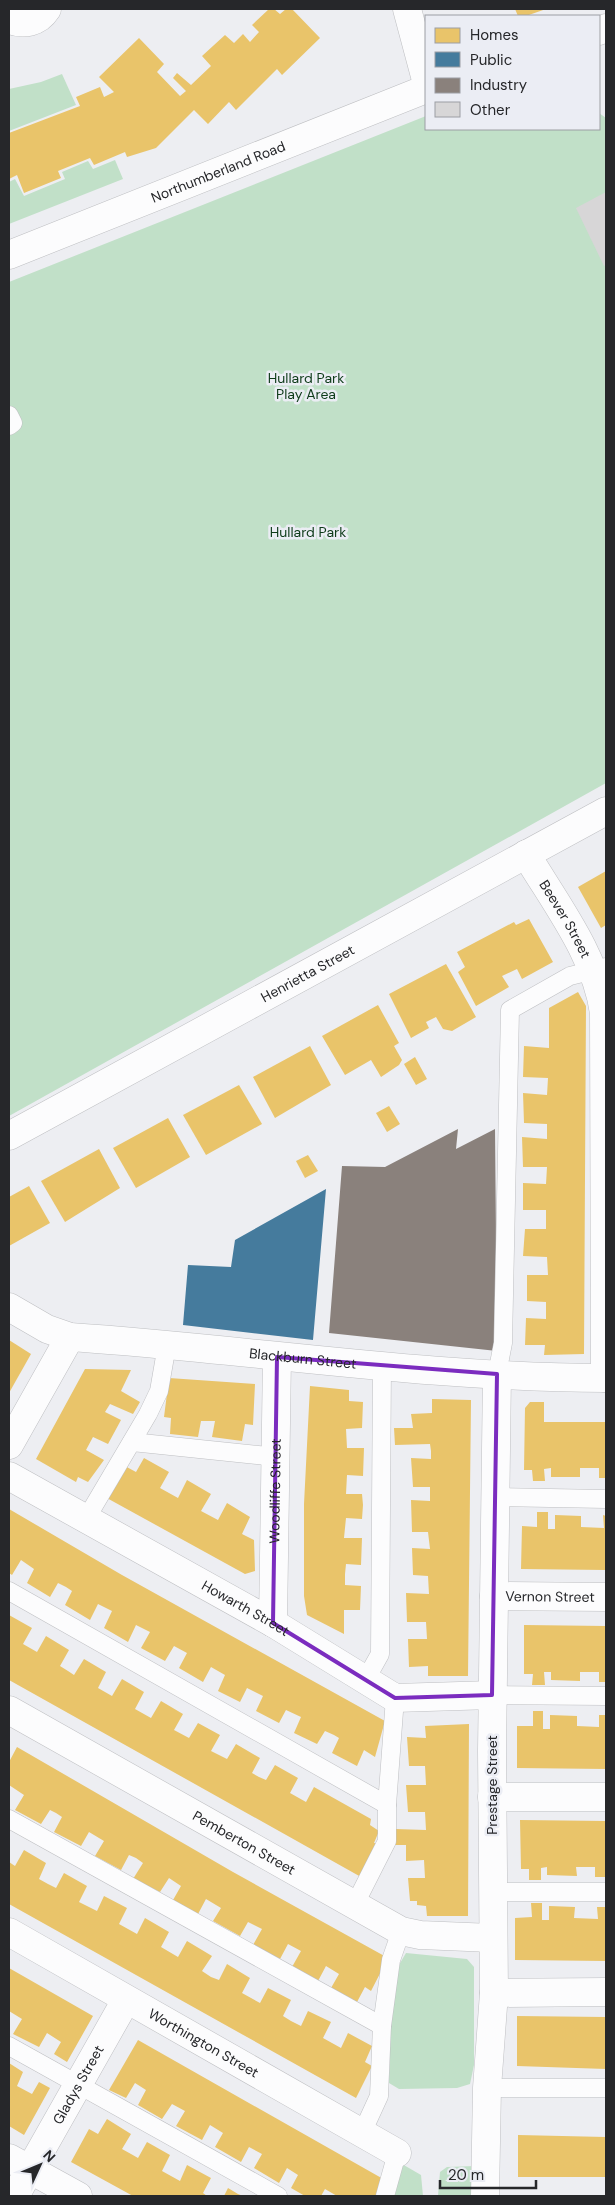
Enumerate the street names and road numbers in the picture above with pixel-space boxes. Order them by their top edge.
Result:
street label: Northumberland Road [148,137,288,207]
street label: Beever Street [535,876,595,961]
street label: Henrietta Street [258,941,358,1006]
street label: Blackburn Street [248,1344,357,1373]
street label: Woodliffe Street [265,1438,285,1544]
street label: Howarth Street [199,1576,293,1640]
street label: Vernon Street [505,1587,595,1606]
street label: Prestage Street [483,1735,501,1835]
street label: Pemberton Street [190,1806,299,1879]
street label: Worthington Street [145,2004,262,2081]
street label: Gladys Street [49,2042,108,2127]

